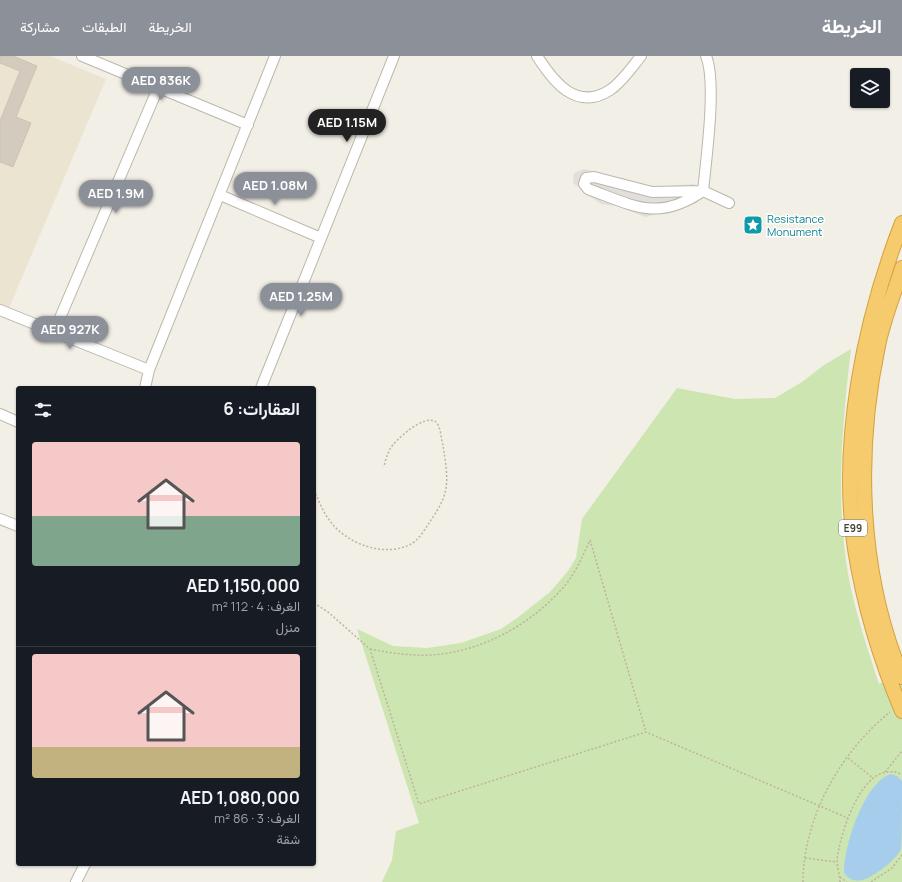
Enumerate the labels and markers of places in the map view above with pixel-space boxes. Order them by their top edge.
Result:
pin: AED 836K [120,67,202,101]
pin: AED 1.15M [301,109,393,143]
pin: AED 1.08M [229,172,321,206]
pin: AED 1.9M [75,180,157,214]
place label: Resistance Monument [767,211,824,239]
place icon: Resistance Monument [742,214,764,236]
pin: AED 1.25M [255,283,347,317]
pin: AED 927K [29,316,111,350]

